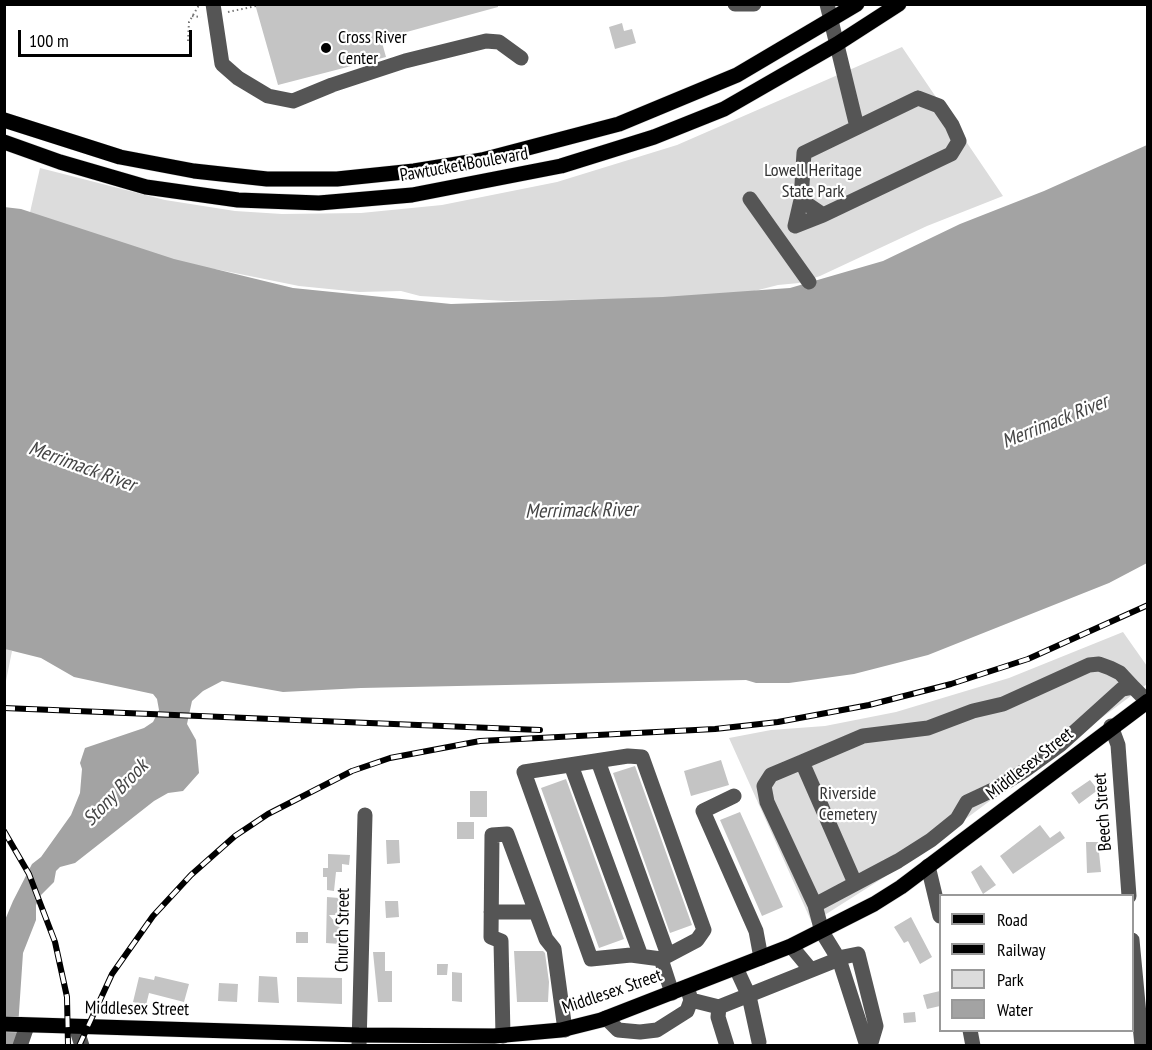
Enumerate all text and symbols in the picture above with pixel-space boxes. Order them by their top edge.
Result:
scale bar [21,18,195,56]
place label: Cross River Center [338,27,407,70]
text: 100 m [29,29,69,52]
marker: Cross River Center [319,41,333,55]
street label: Pawtucket Boulevard [398,143,530,187]
park label: Lowell Heritage State Park [764,160,862,202]
water label: Merrimack River [999,390,1111,454]
water label: Merrimack River [25,437,139,497]
water label: Merrimack River [525,498,637,524]
street label: Middlesex Street [982,723,1078,805]
water label: Stony Brook [79,755,153,831]
street label: Beech Street [1089,772,1117,852]
park label: Riverside Cemetery [819,783,877,826]
street label: Church Street [331,888,355,972]
legend [939,894,1134,1032]
text: Road [997,908,1028,931]
text: Railway [997,938,1046,961]
street label: Middlesex Street [559,965,665,1019]
text: Park [997,968,1024,991]
street label: Middlesex Street [85,997,189,1021]
text: Water [997,998,1033,1021]

